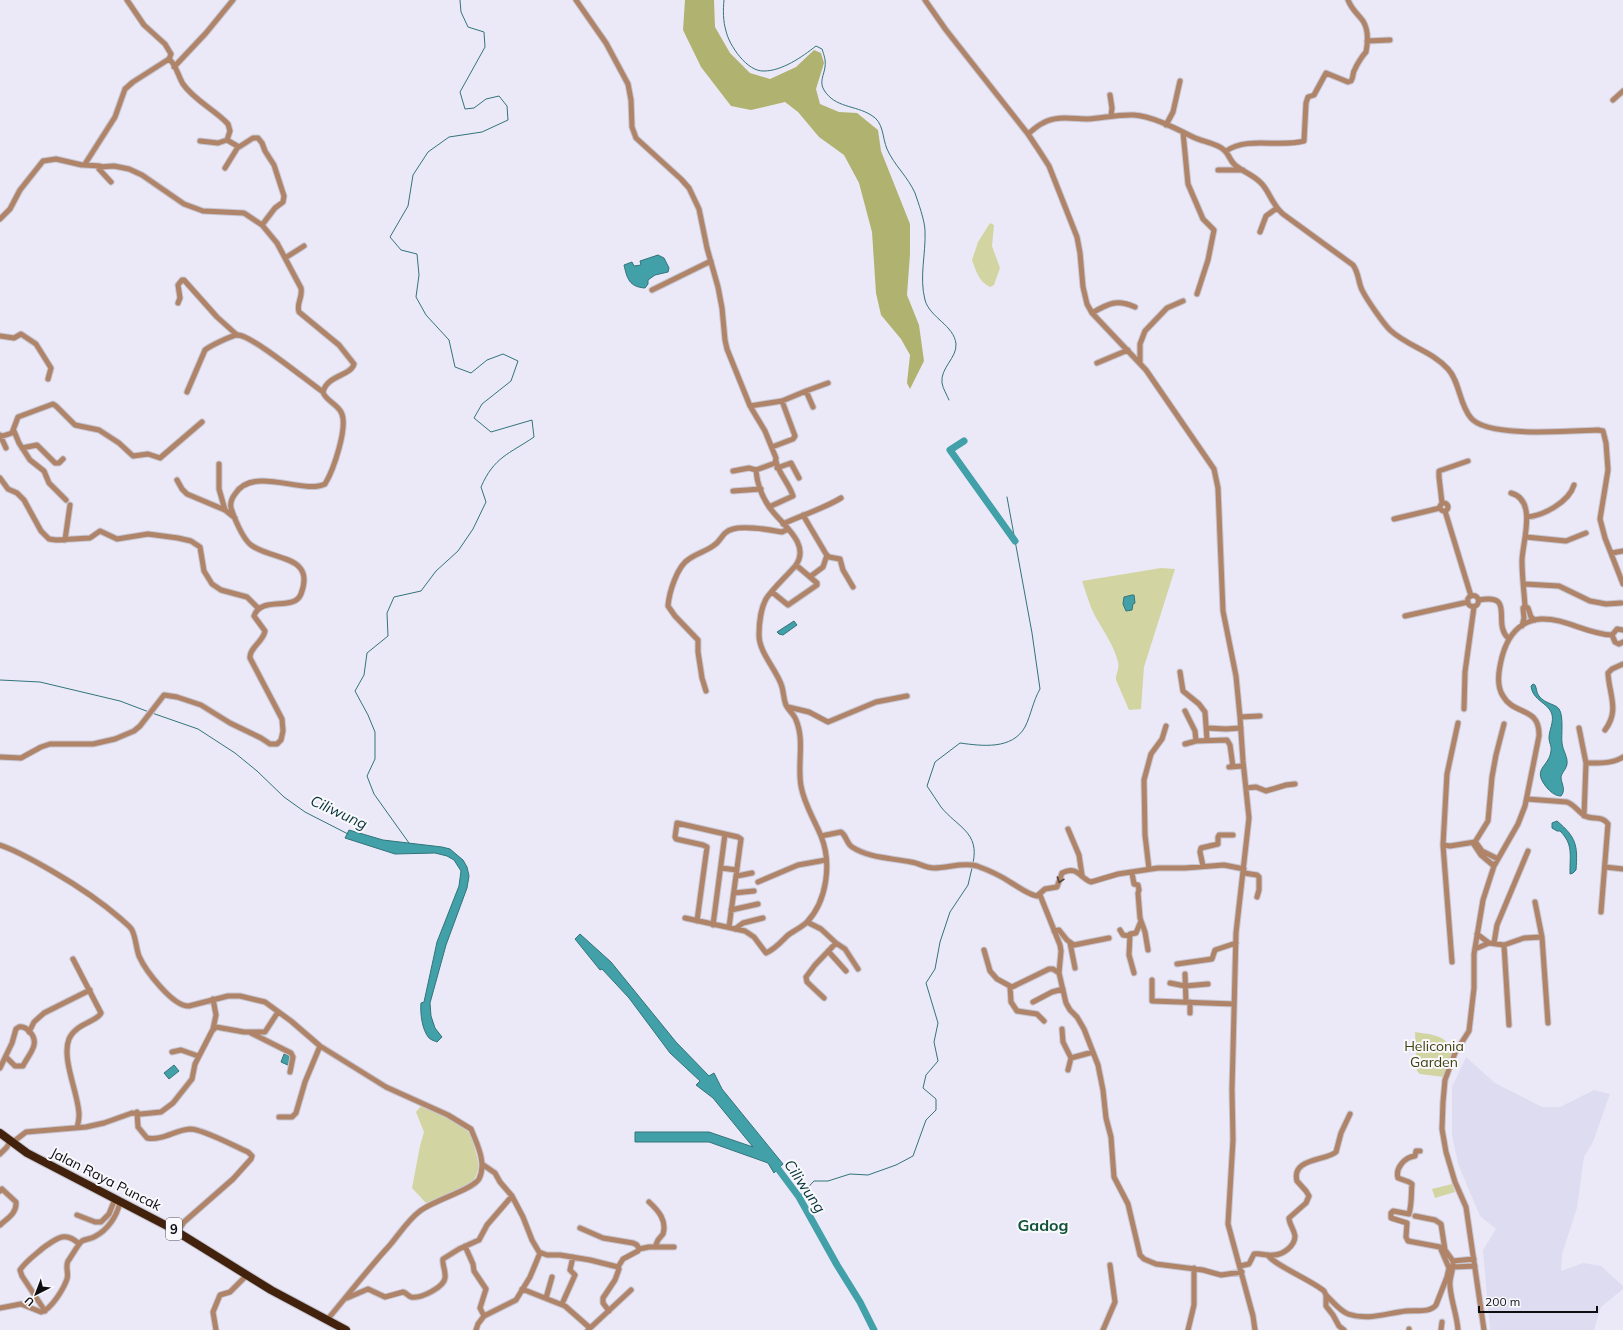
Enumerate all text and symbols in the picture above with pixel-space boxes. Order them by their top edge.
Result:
water label: Ciliwung [308,791,370,833]
one-way arrow [1056,876,1065,883]
park label: Heliconia Garden [1404,1037,1464,1071]
street label: Jalan Raya Puncak [48,1143,165,1215]
water label: Ciliwung [780,1156,830,1216]
district label: Gadog [1017,1215,1069,1235]
road number: 9 [166,1218,182,1240]
north arrow [16,1274,56,1314]
scale bar [1479,1288,1597,1314]
text: U [22,1294,37,1309]
text: 200 m [1485,1294,1520,1309]

